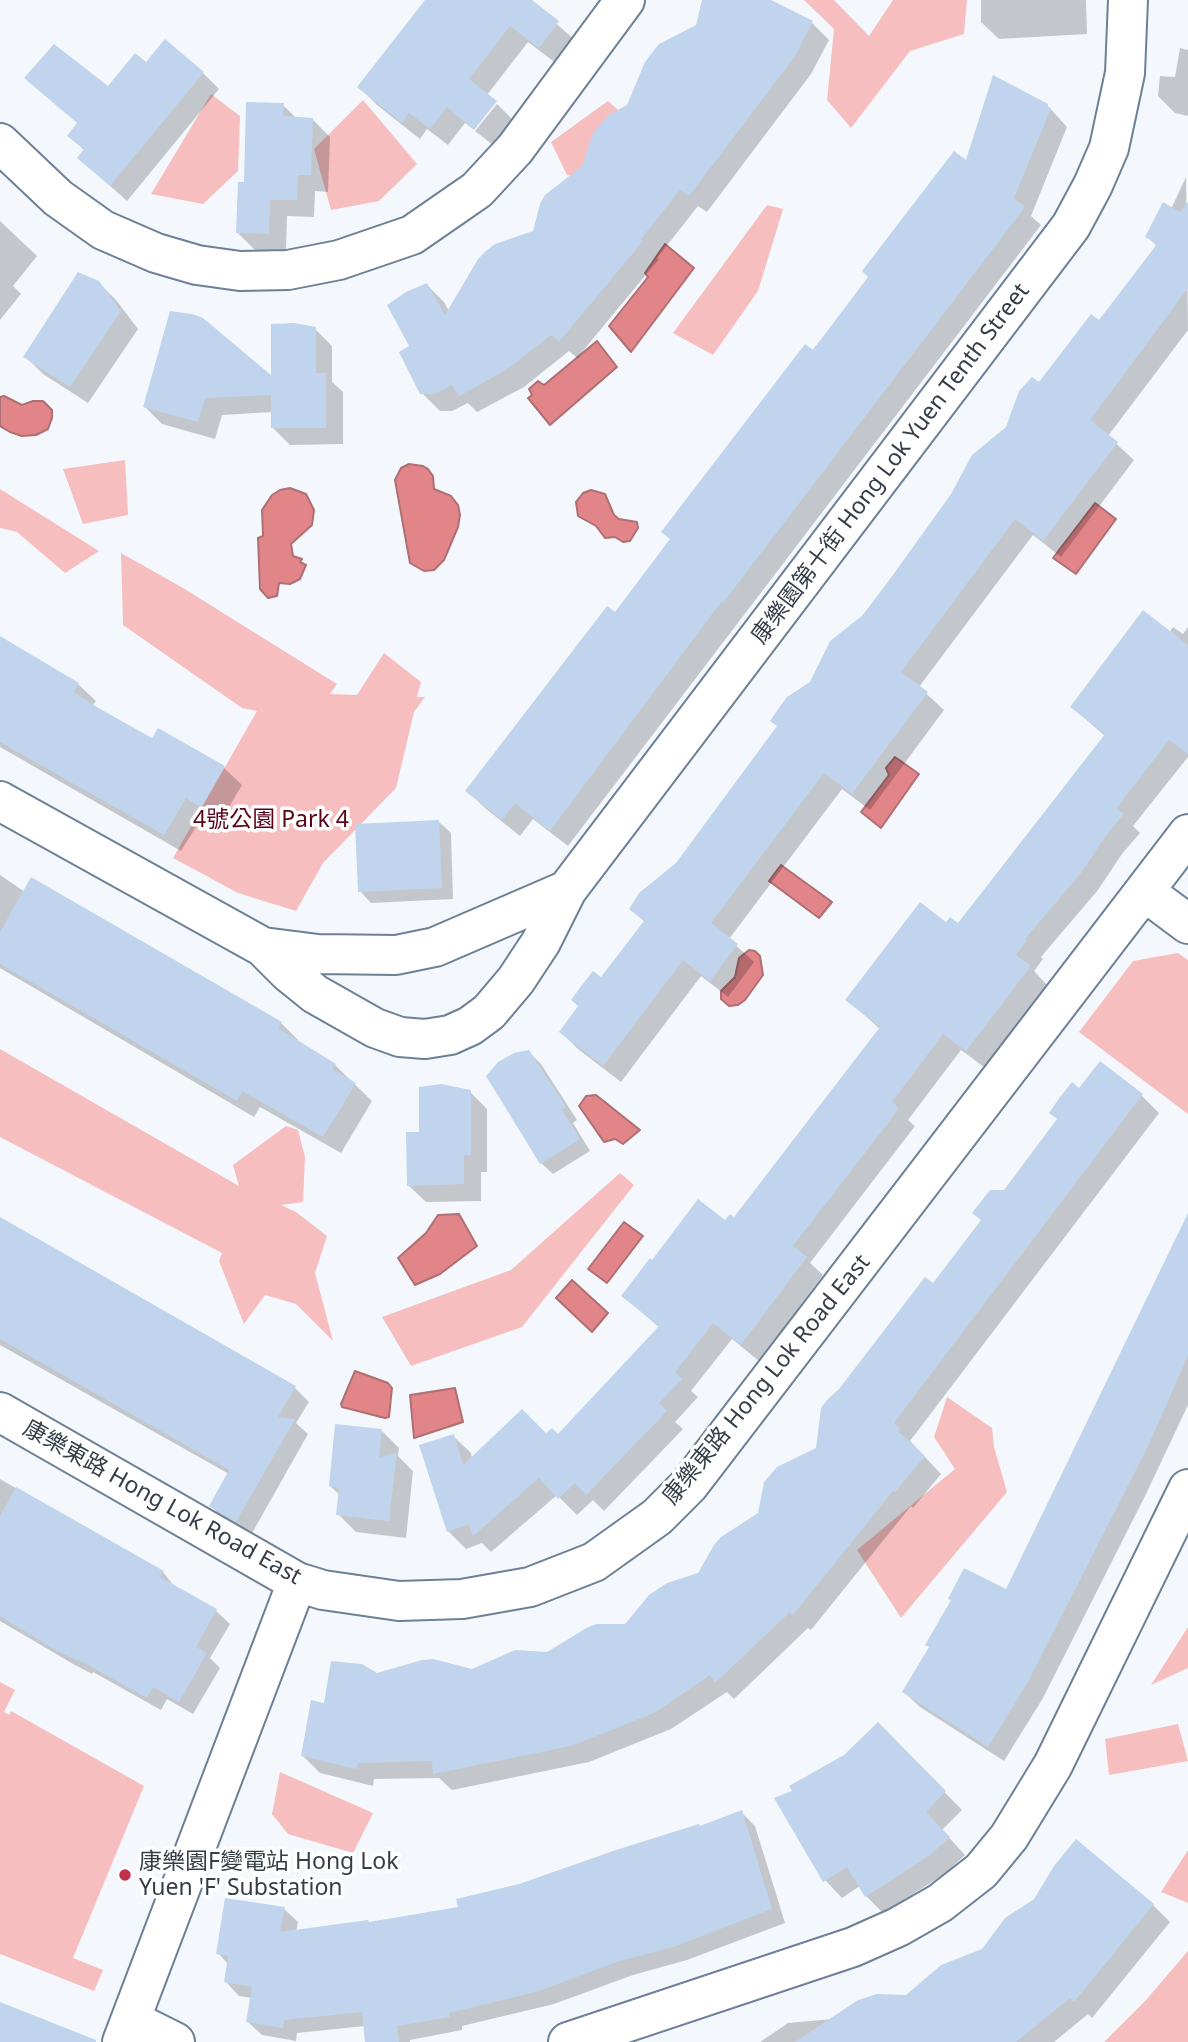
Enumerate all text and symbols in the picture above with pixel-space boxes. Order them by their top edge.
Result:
street label: 康樂園第十街 Hong Lok Yuen Tenth Street [746,278,1036,650]
park label: 4號公園 Park 4 [193,806,349,834]
street label: 康樂東路 Hong Lok Road East [658,1249,876,1511]
street label: 康樂東路 Hong Lok Road East [18,1415,306,1591]
place label: 康樂園F變電站 Hong Lok Yuen 'F' Substation [139,1848,398,1902]
marker: 康樂園F變電站 Hong Lok Yuen 'F' Substation [117,1867,133,1883]

